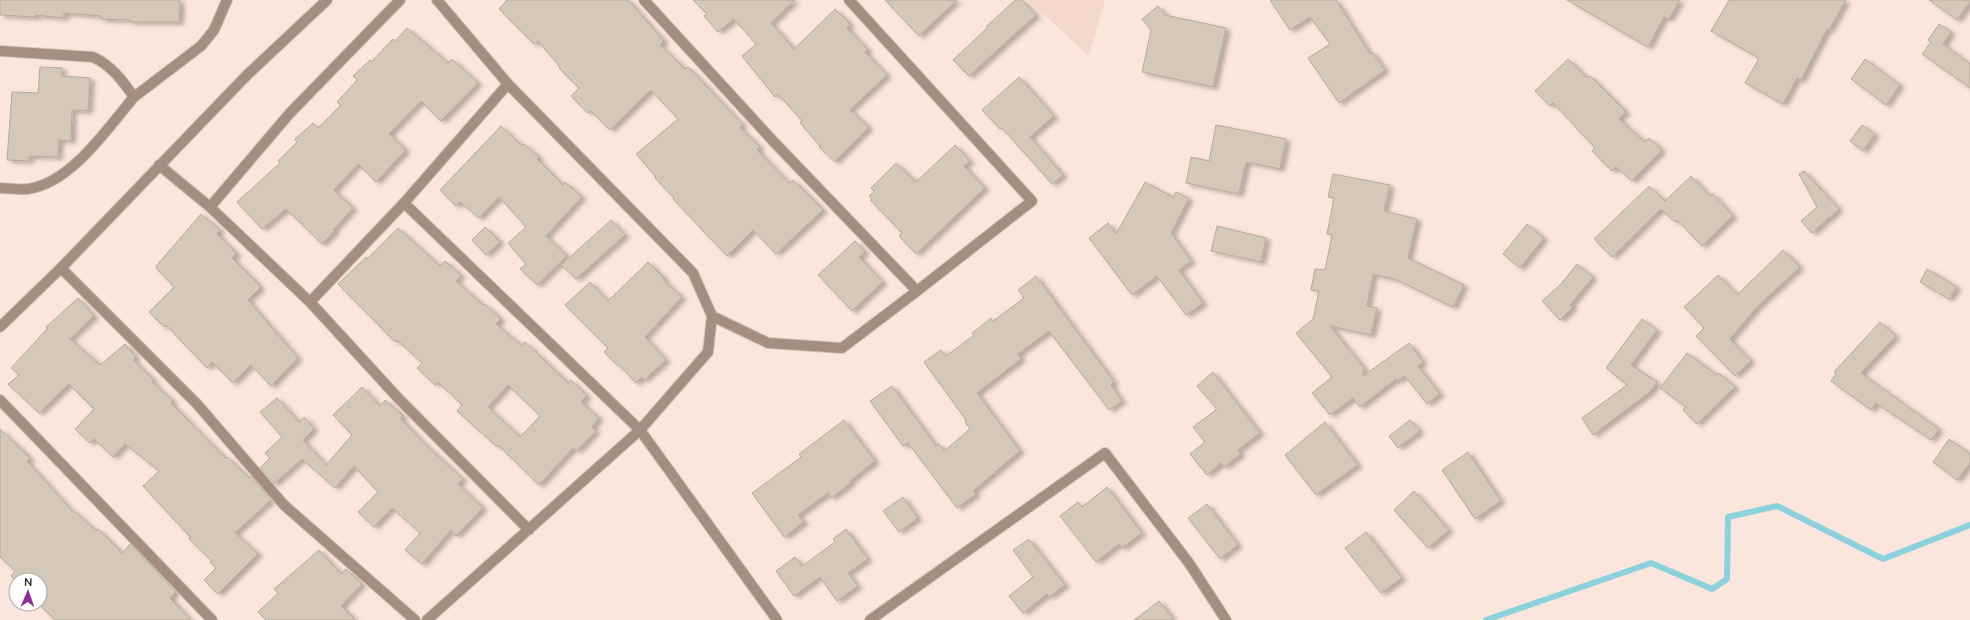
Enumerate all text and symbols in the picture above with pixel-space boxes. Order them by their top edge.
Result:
north arrow [8,572,48,612]
text: N [24,575,33,590]

